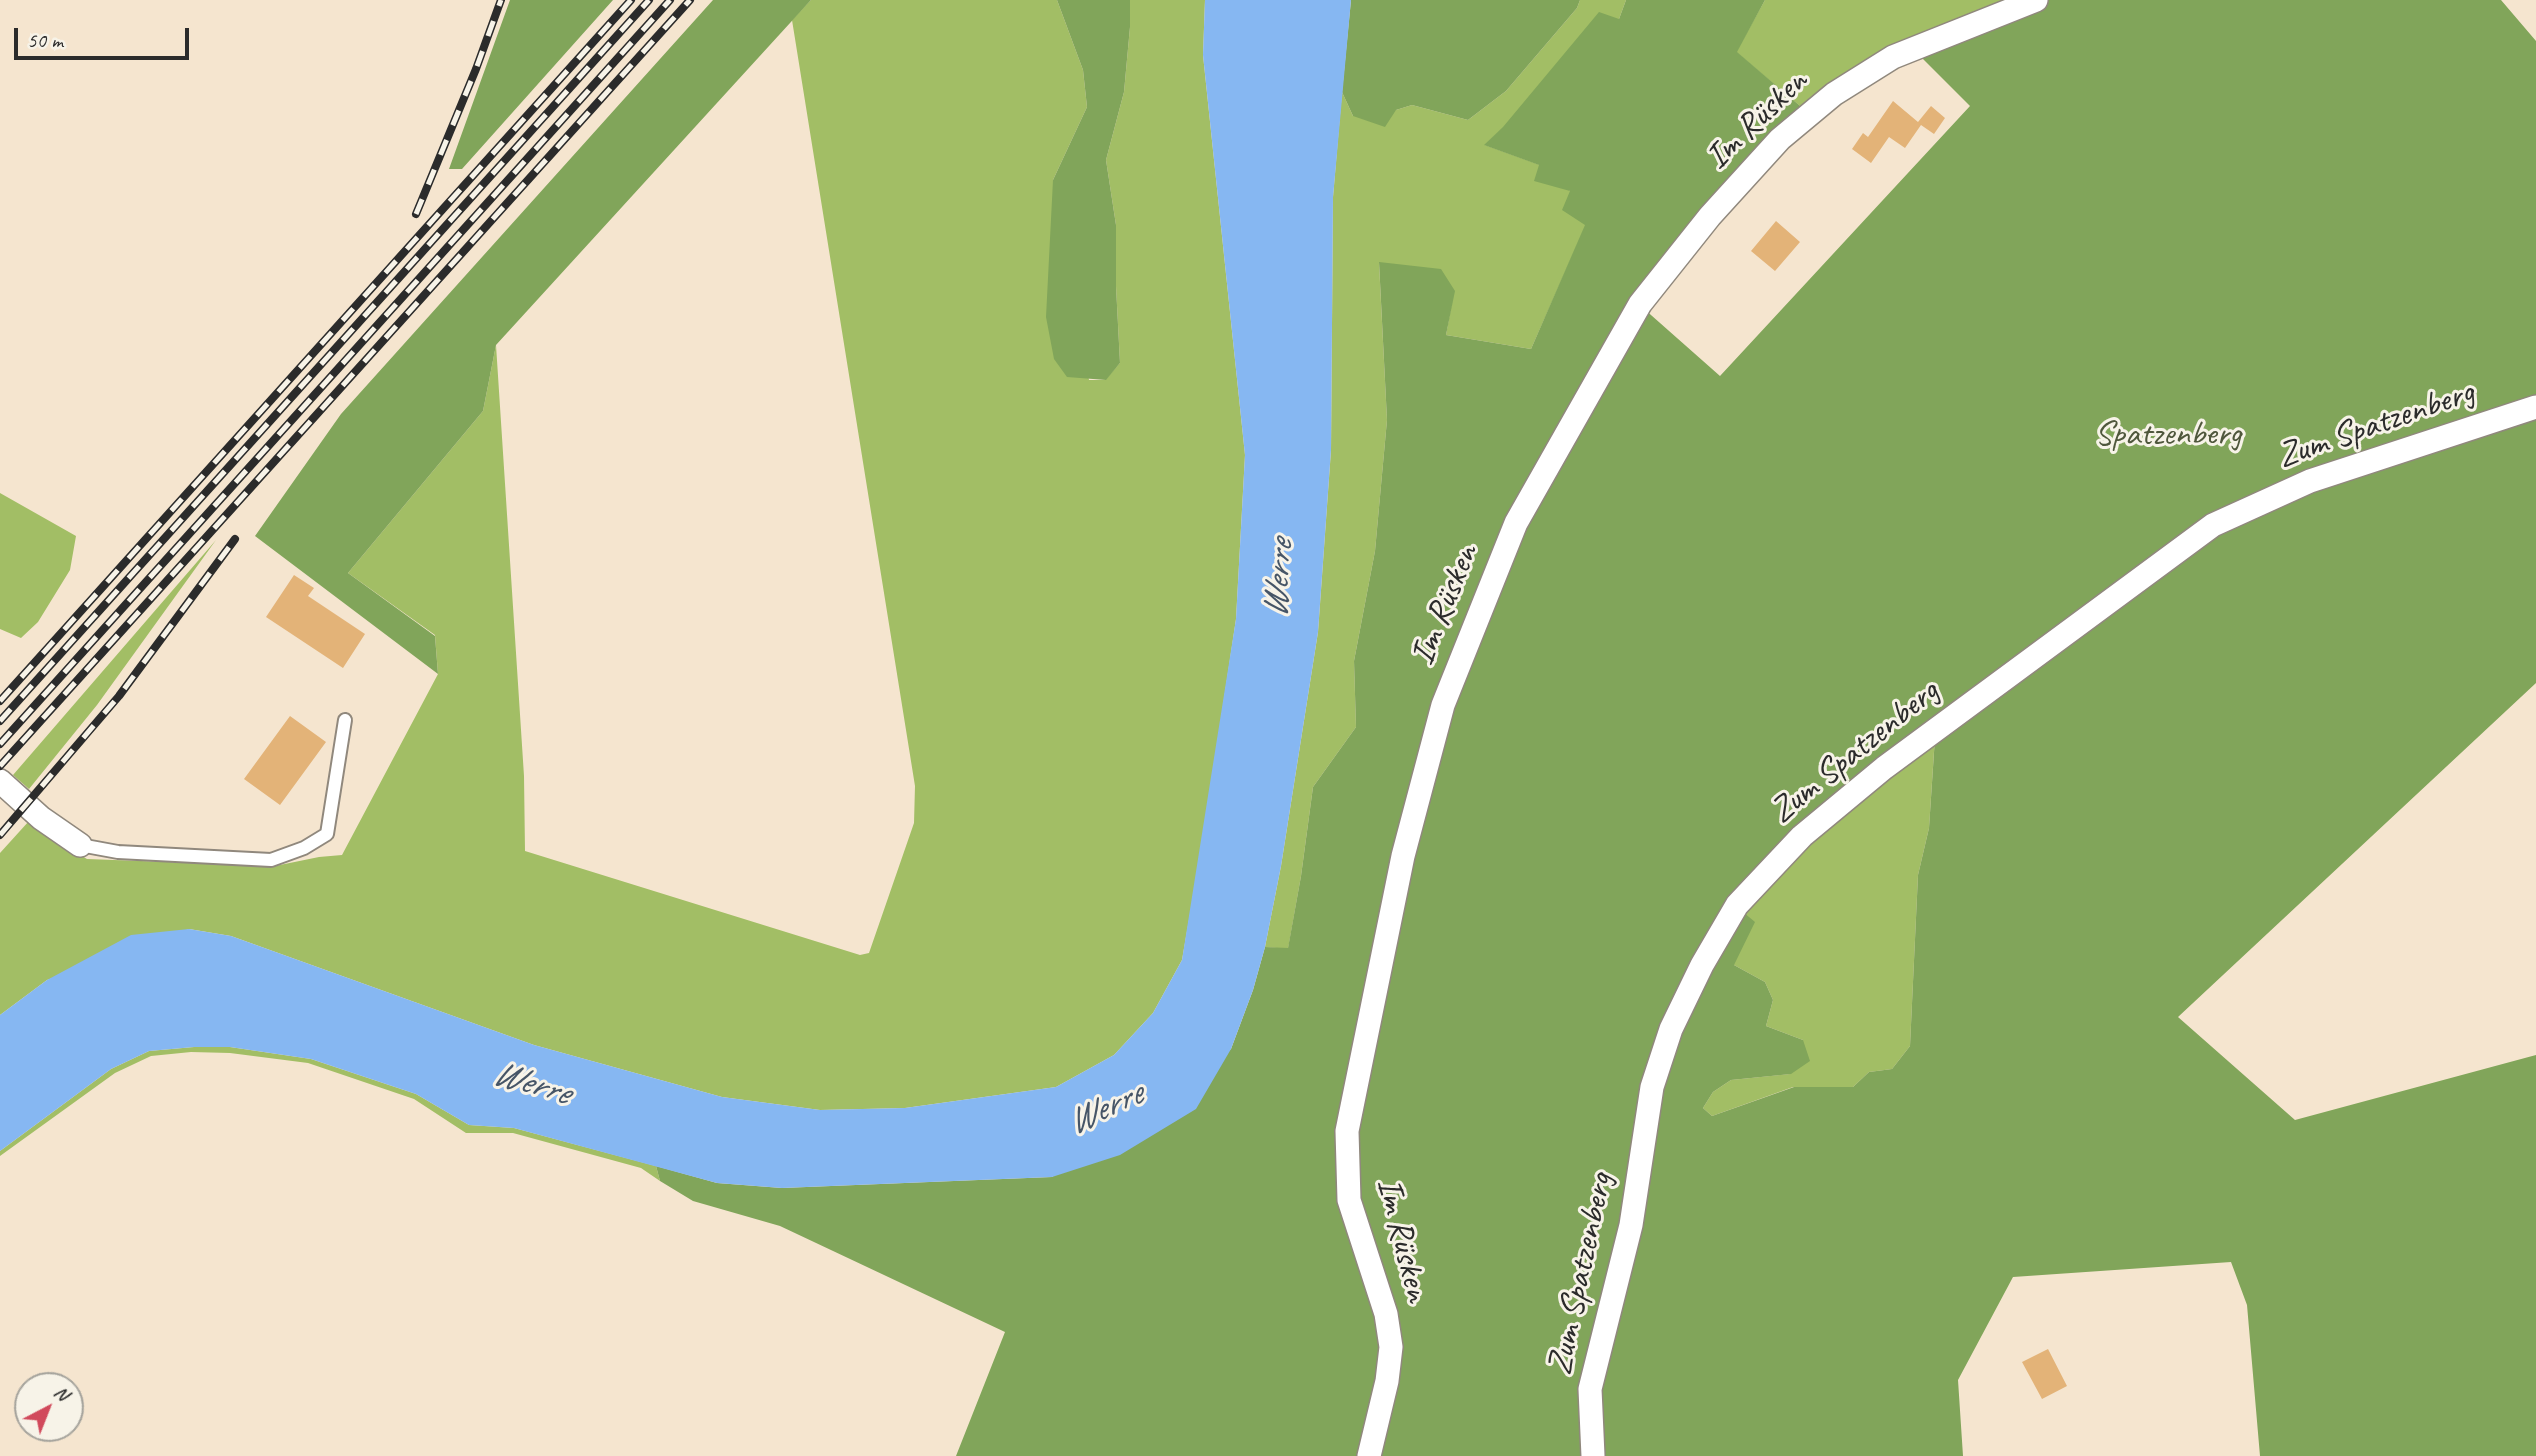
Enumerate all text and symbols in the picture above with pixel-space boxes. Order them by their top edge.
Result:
scale bar [18,14,192,58]
text: 50 m [27,27,63,53]
street label: Im Rüsken [1697,61,1817,179]
street label: Zum Spatzenberg [2272,372,2480,478]
park label: Spatzenberg [2095,414,2241,456]
water label: Werre [1254,539,1304,619]
street label: Im Rüsken [1402,539,1488,671]
street label: Zum Spatzenberg [1762,671,1948,833]
water label: Werre [488,1052,574,1116]
water label: Werre [1060,1072,1150,1146]
street label: Zum Spatzenberg [1539,1169,1623,1379]
street label: Im Rüsken [1366,1174,1438,1306]
north arrow [14,1372,84,1442]
text: N [49,1380,74,1406]

